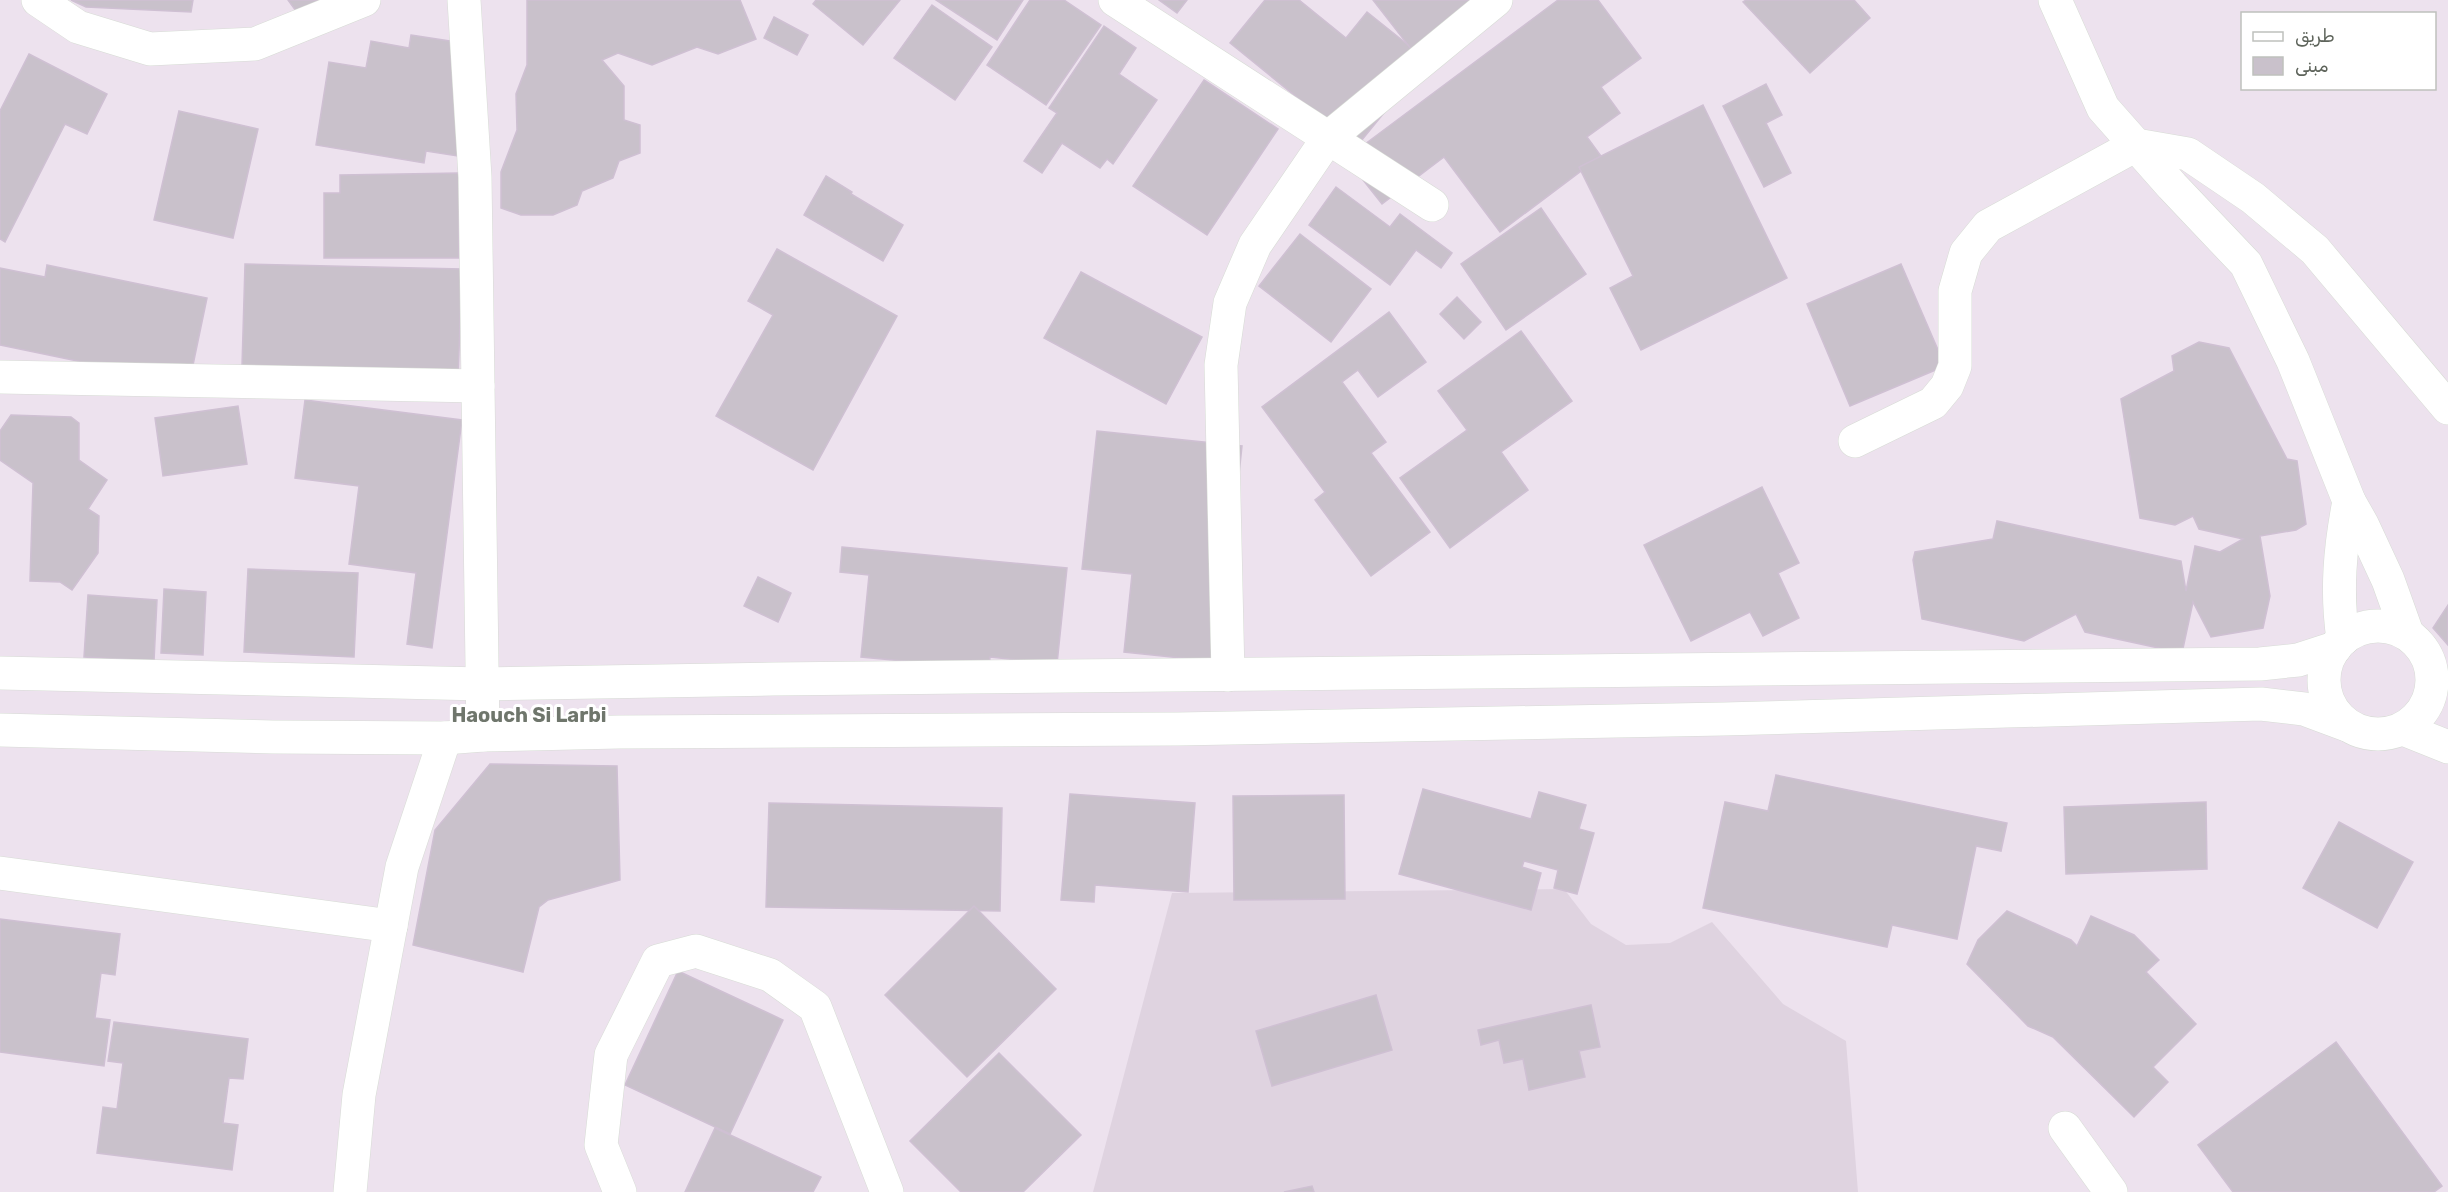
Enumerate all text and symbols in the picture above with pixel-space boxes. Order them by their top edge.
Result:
legend [2241,12,2436,90]
text: طريق [2295,25,2335,47]
text: مبنى [2295,55,2329,77]
district label: Haouch Si Larbi [451,703,607,727]

